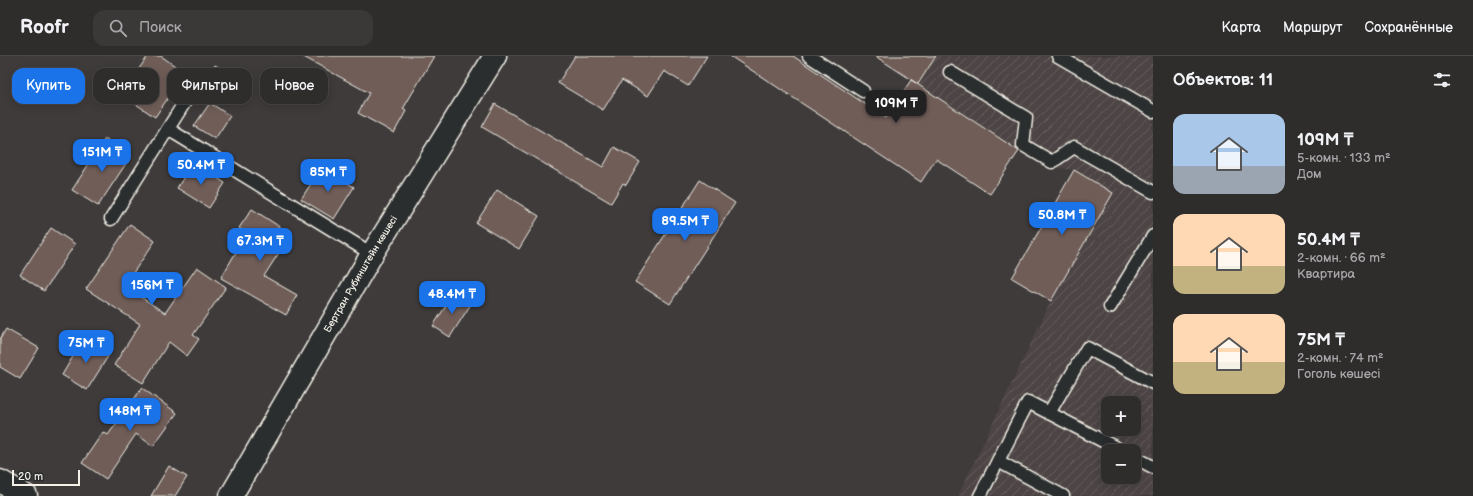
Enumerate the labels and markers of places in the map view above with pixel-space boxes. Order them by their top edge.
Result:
pin: 109M ₸ [863,90,929,124]
pin: 151M ₸ [69,139,135,173]
pin: 50.4M ₸ [164,152,238,186]
pin: 85M ₸ [300,159,356,193]
pin: 50.8M ₸ [1025,202,1099,236]
pin: 89.5M ₸ [648,208,722,242]
pin: 67.3M ₸ [223,228,297,262]
pin: 156M ₸ [119,272,185,306]
pin: 48.4M ₸ [415,281,489,315]
pin: 75M ₸ [58,330,114,364]
pin: 148M ₸ [97,398,163,432]

